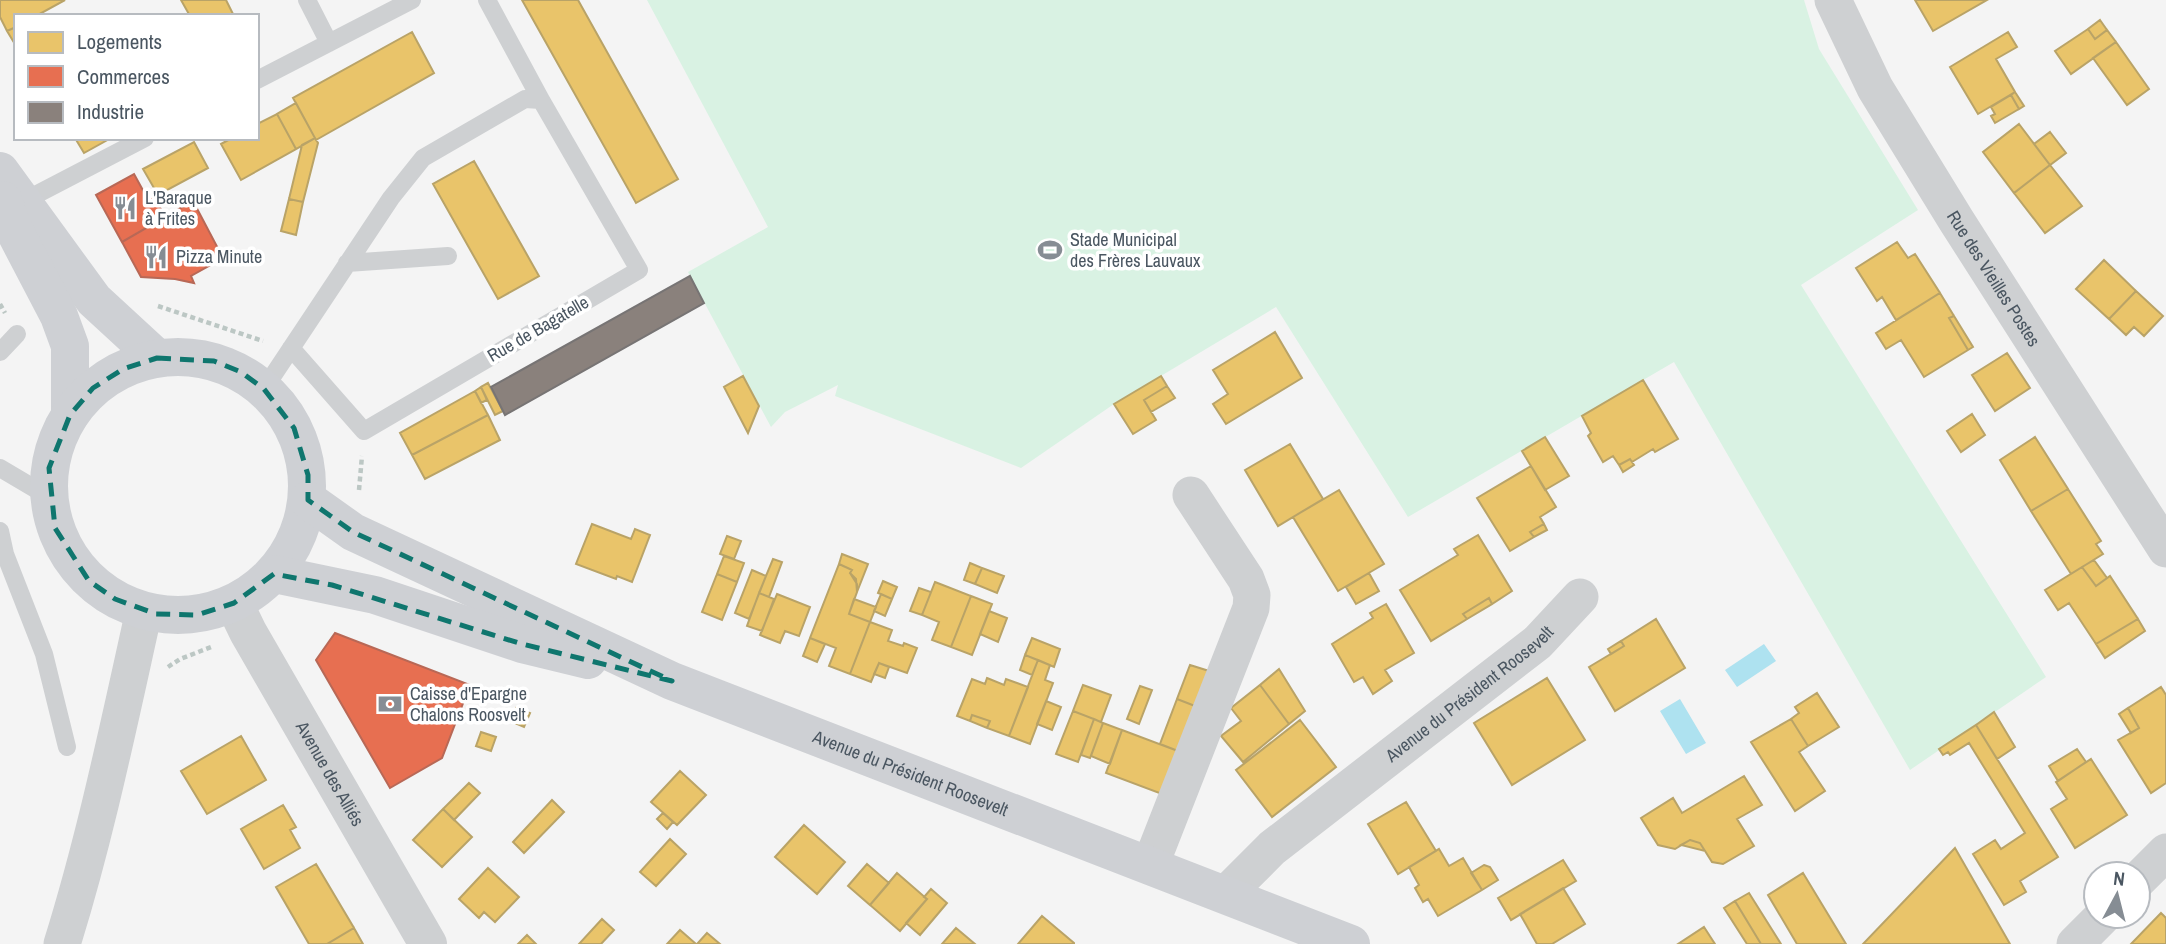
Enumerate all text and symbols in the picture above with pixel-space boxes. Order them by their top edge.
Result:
legend [14,14,259,140]
text: Logements [77,27,162,56]
text: Commerces [77,62,170,91]
text: Industrie [77,97,144,126]
place label: L'Baraque à Frites [145,185,212,231]
restaurant icon: L'Baraque à Frites [111,194,139,222]
street label: Rue des Vieilles Postes [1941,206,2047,351]
place label: Stade Municipal des Frères Lauvaux [1070,227,1201,273]
sports icon: Stade Municipal des Frères Lauvaux [1036,236,1064,264]
restaurant icon: Pizza Minute [142,243,170,271]
place label: Pizza Minute [176,244,262,269]
street label: Rue de Bagatelle [482,289,593,368]
street label: Avenue du Président Roosevelt [1379,620,1559,768]
place label: Caisse d'Epargne Chalons Roosvelt [410,681,527,727]
bank icon: Caisse d'Epargne Chalons Roosvelt [376,690,404,718]
street label: Avenue des Alliés [290,716,370,831]
street label: Avenue du Président Roosevelt [808,723,1012,822]
north arrow [2082,860,2152,930]
text: N [2112,865,2126,892]

